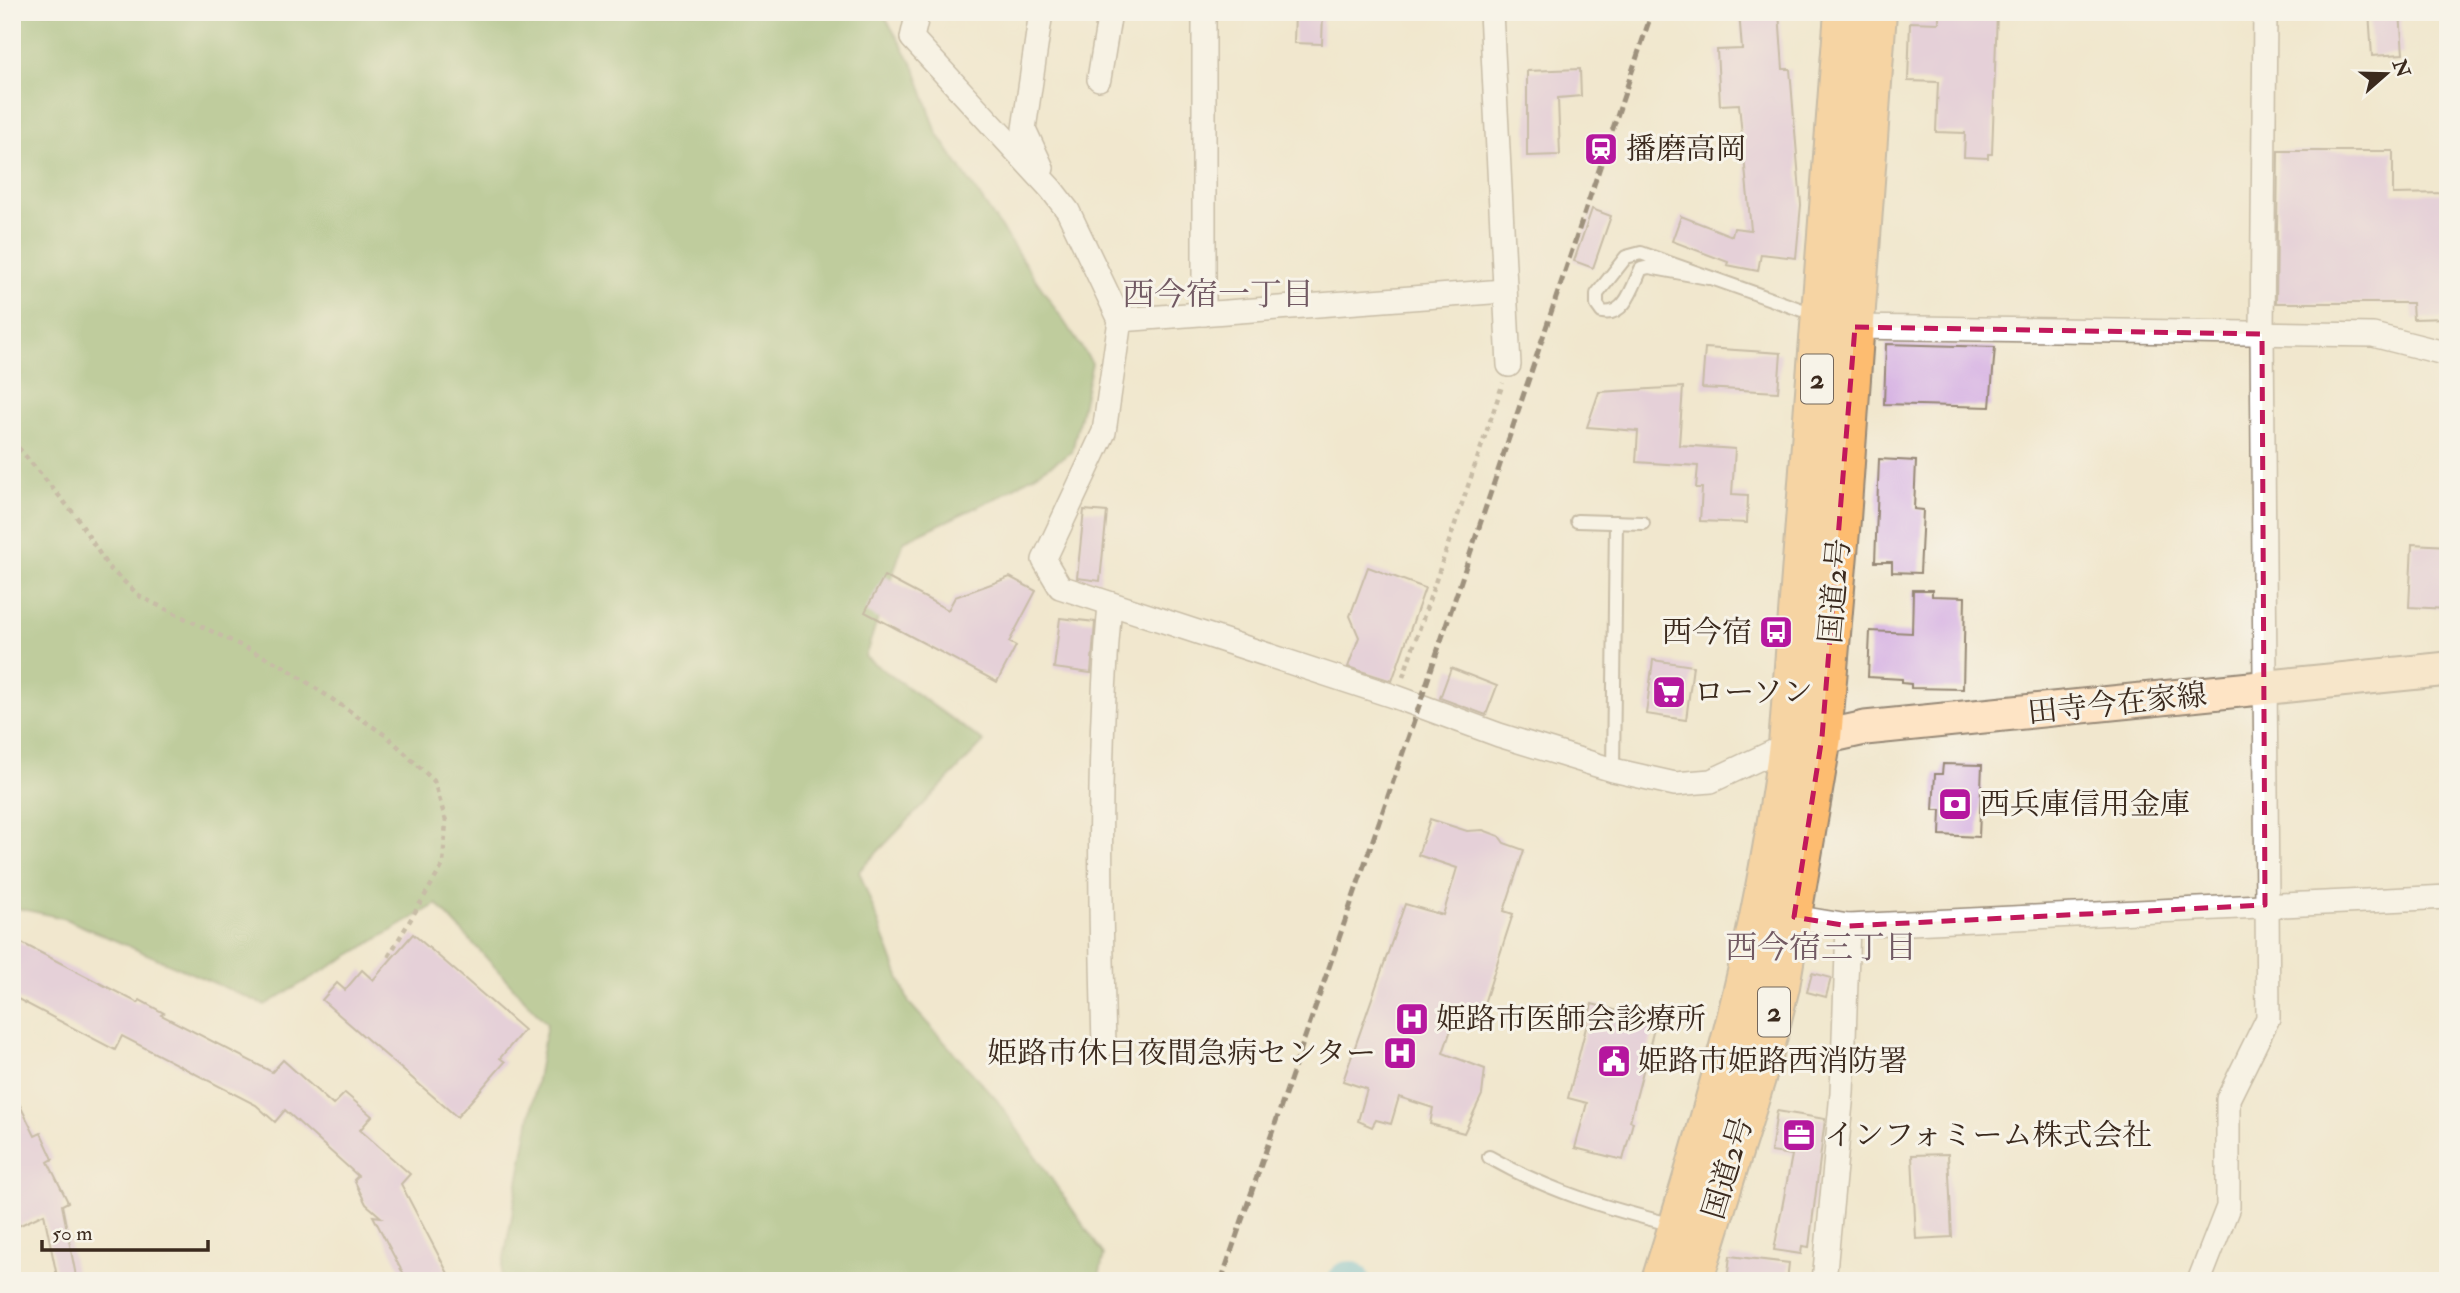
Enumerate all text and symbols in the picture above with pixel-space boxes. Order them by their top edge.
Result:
north arrow [2352,38,2422,108]
text: N [2387,55,2416,82]
station icon: 播磨高岡 [1582,130,1620,168]
place label: 播磨高岡 [1626,131,1746,168]
district label: 西今宿一丁目 [1122,275,1314,315]
road number: 2 [1801,354,1833,404]
street label: 国道2号 [1812,537,1858,645]
bus stop icon: 西今宿 [1757,613,1795,651]
place label: 西今宿 [1662,614,1752,651]
supermarket icon: ローソン [1650,673,1688,711]
place label: ローソン [1694,674,1813,711]
street label: 田寺今在家線 [2026,676,2208,732]
bank icon: 西兵庫信用金庫 [1936,785,1974,823]
place label: 西兵庫信用金庫 [1980,786,2190,823]
district label: 西今宿三丁目 [1725,928,1917,968]
road number: 2 [1758,988,1790,1036]
hospital icon: 姫路市医師会診療所 [1393,1000,1431,1038]
place label: 姫路市医師会診療所 [1436,1001,1706,1038]
hospital icon: 姫路市休日夜間急病センター [1381,1034,1419,1072]
place label: 姫路市休日夜間急病センター [987,1035,1376,1072]
public building icon: 姫路市姫路西消防署 [1595,1042,1633,1080]
place label: 姫路市姫路西消防署 [1638,1043,1908,1080]
street label: 国道2号 [1695,1112,1761,1224]
office icon: インフォミーム株式会社 [1780,1116,1818,1154]
place label: インフォミーム株式会社 [1824,1117,2153,1154]
scale bar [42,1209,208,1253]
text: 50 m [52,1220,93,1247]

